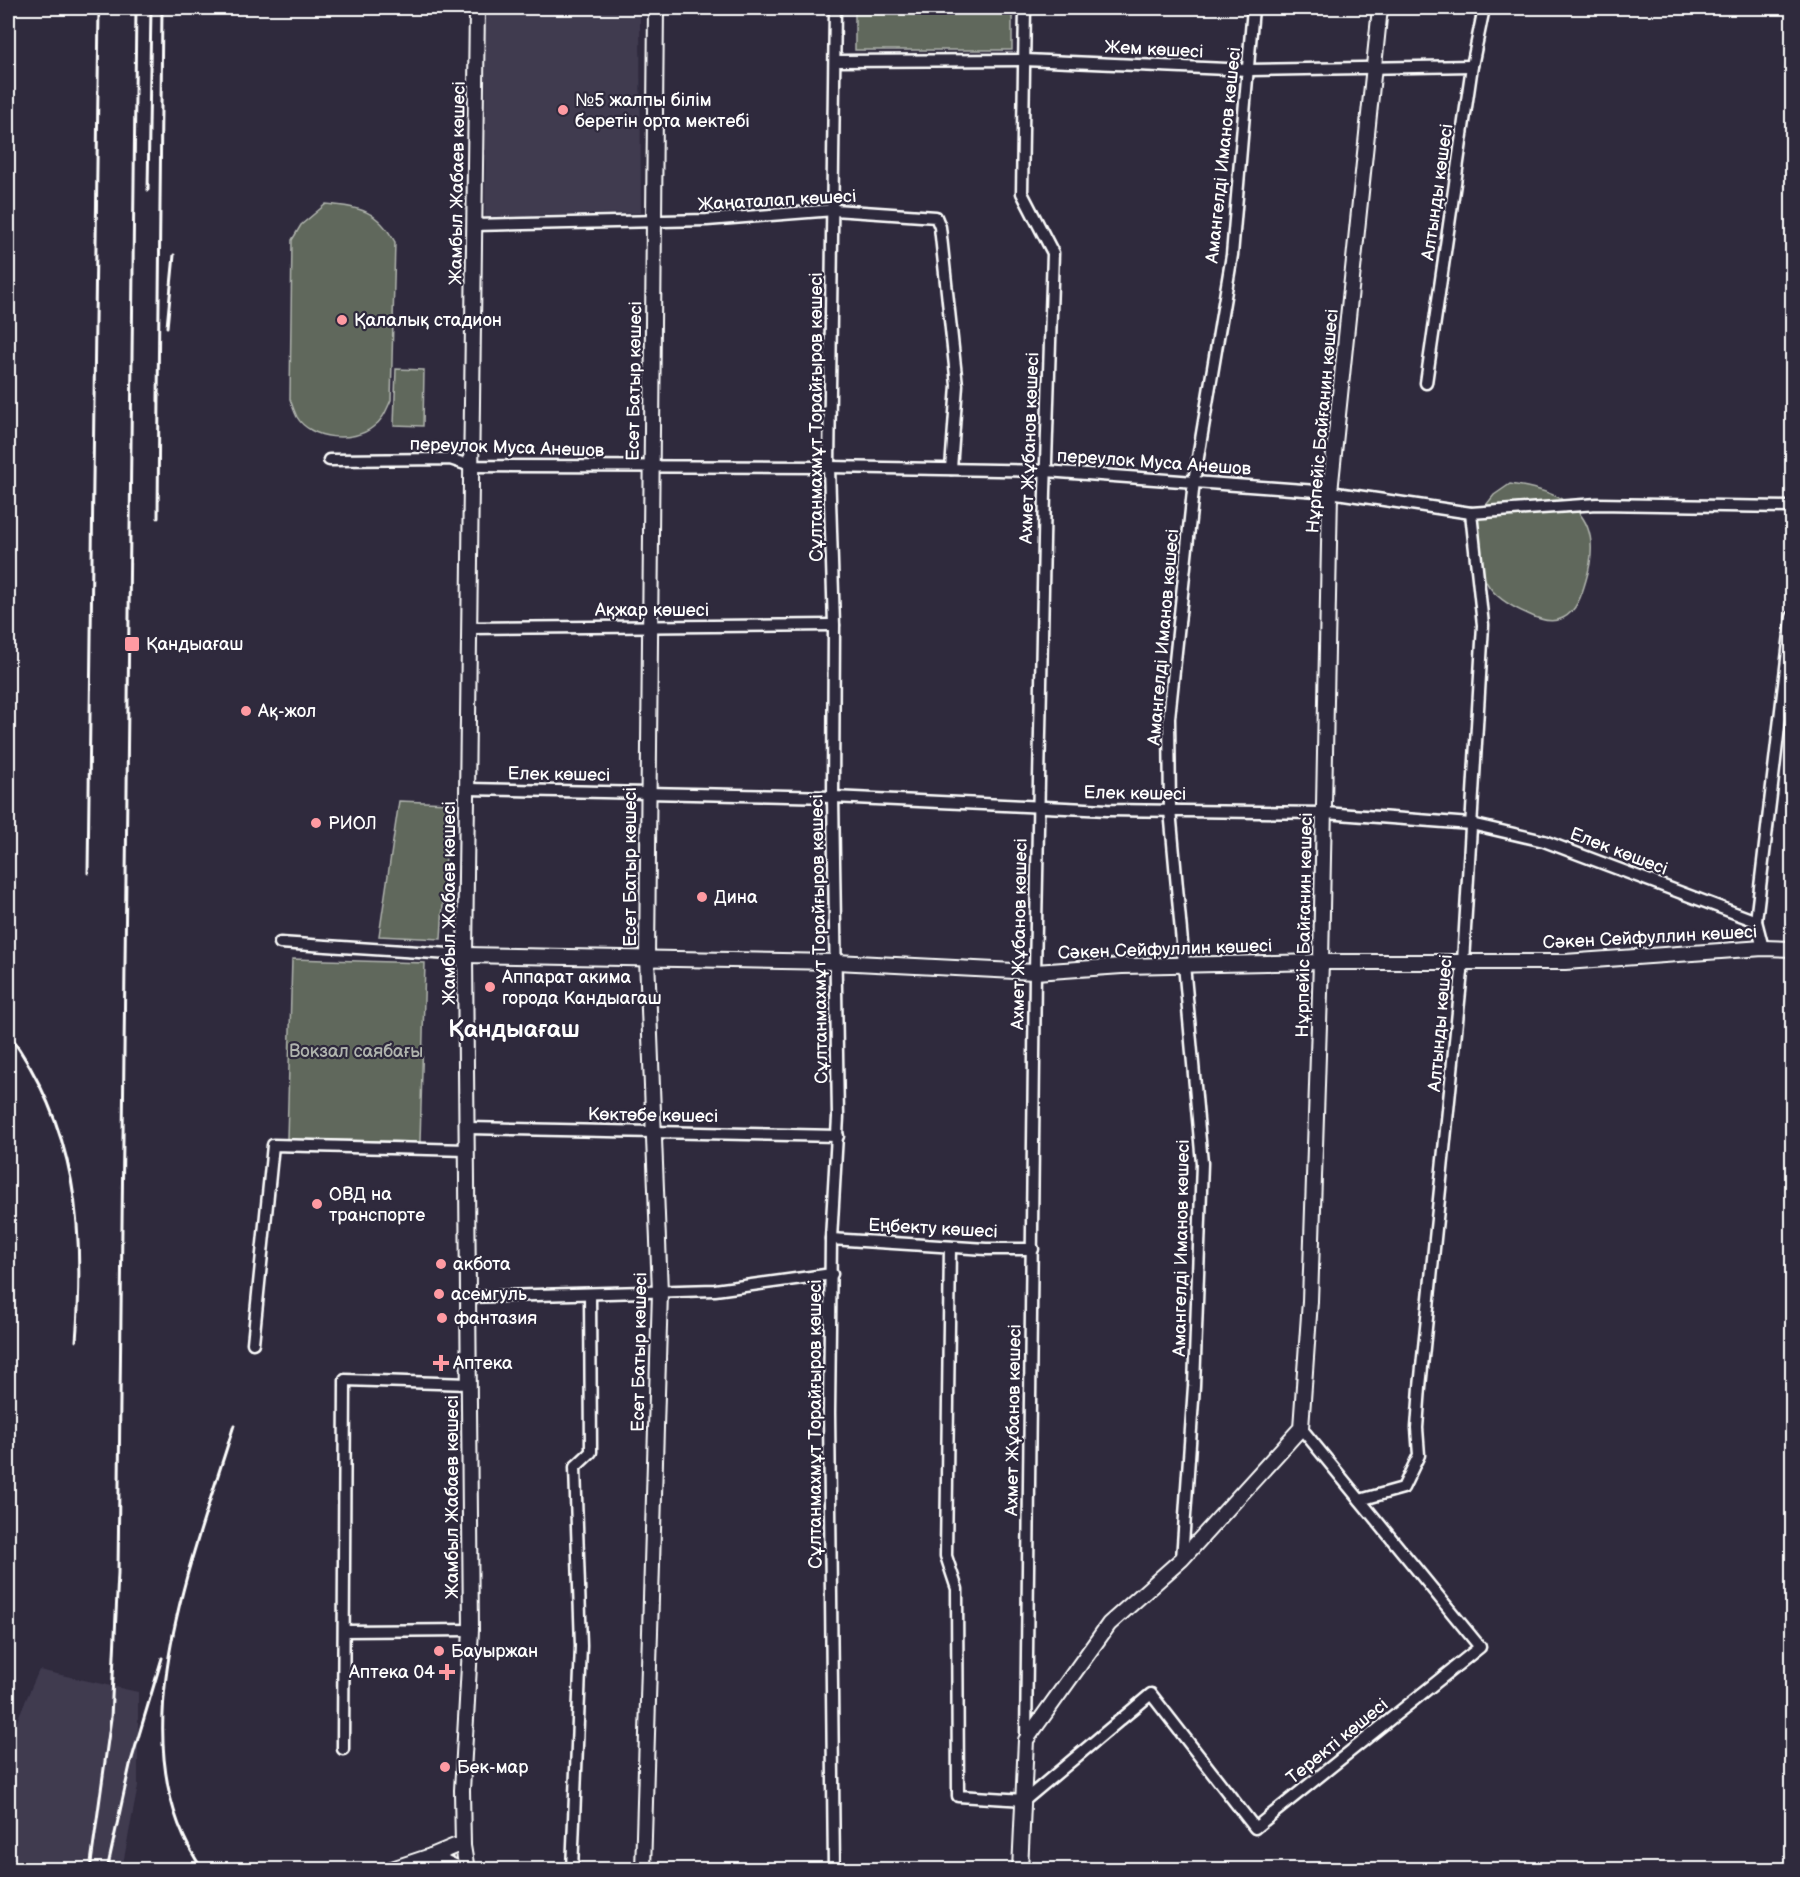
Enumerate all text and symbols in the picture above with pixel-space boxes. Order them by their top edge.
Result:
street label: Жем көшесі [1104,36,1204,63]
street label: Амангелді Иманов көшесі [1202,46,1245,265]
street label: Жамбыл Жабаев көшесі [445,81,470,285]
place label: №5 жалпы білім беретін орта мектебі [575,90,750,132]
marker: №5 жалпы білім беретін орта мектебі [556,103,570,117]
street label: Алтынды көшесі [1417,122,1457,263]
street label: Жаңаталап көшесі [697,186,857,215]
street label: Сұлтанмахмұт Торайғыров көшесі [806,272,827,562]
street label: Есет Батыр көшесі [623,301,646,461]
street label: Нұрпейіс Байғанин көшесі [1302,308,1343,534]
place label: Қалалық стадион [354,310,502,331]
marker: Қалалық стадион [335,313,349,327]
street label: Ахмет Жұбанов көшесі [1016,352,1043,545]
street label: переулок Муса Анешов [409,434,605,461]
street label: переулок Муса Анешов [1056,445,1252,480]
street label: Амангелді Иманов көшесі [1143,528,1183,747]
street label: Ақжар көшесі [594,600,709,621]
place label: Қандыағаш [146,634,244,655]
marker: Қандыағаш [123,635,141,653]
place label: Ақ-жол [257,701,316,722]
marker: Ақ-жол [239,704,253,718]
street label: Елек көшесі [507,763,611,786]
street label: Елек көшесі [1083,782,1187,805]
street label: Есет Батыр көшесі [620,787,641,947]
street label: Сұлтанмахмұт Торайғыров көшесі [806,794,833,1084]
street label: Жамбыл Жабаев көшесі [439,801,460,1005]
street label: Нұрпейіс Байғанин көшесі [1292,812,1317,1038]
place label: РИОЛ [328,813,377,834]
marker: РИОЛ [309,816,323,830]
street label: Елек көшесі [1567,823,1671,880]
street label: Ахмет Жұбанов көшесі [1007,838,1032,1031]
place label: Дина [714,887,758,908]
marker: Дина [695,890,709,904]
street label: Сәкен Сейфуллин көшесі [1542,921,1758,954]
street label: Сәкен Сейфуллин көшесі [1057,935,1273,964]
street label: Алтынды көшесі [1424,953,1457,1094]
place label: Аппарат акима города Кандыагаш [501,967,662,1009]
marker: Аппарат акима города Кандыагаш [483,980,497,994]
district label: Қандыағаш [448,1015,580,1044]
park label: Вокзал саябағы [289,1041,423,1062]
street label: Көктөбе көшесі [588,1104,718,1127]
street label: Амангелді Иманов көшесі [1169,1139,1194,1358]
place label: ОВД на транспорте [329,1184,425,1226]
marker: ОВД на транспорте [310,1197,324,1211]
street label: Еңбекту көшесі [868,1215,998,1242]
place label: акбота [453,1254,511,1275]
marker: акбота [434,1257,448,1271]
street label: Есет Батыр көшесі [628,1272,651,1432]
street label: Сұлтанмахмұт Торайғыров көшесі [805,1279,826,1569]
place label: асемгуль [451,1284,527,1305]
marker: асемгуль [432,1287,446,1301]
place label: фантазия [454,1308,537,1329]
marker: фантазия [435,1311,449,1325]
street label: Ахмет Жұбанов көшесі [1001,1324,1026,1517]
place label: Аптека [452,1353,513,1374]
marker: Аптека [434,1356,448,1370]
street label: Жамбыл Жабаев көшесі [442,1395,463,1599]
place label: Бауыржан [451,1641,538,1662]
marker: Бауыржан [432,1644,446,1658]
place label: Аптека 04 [348,1662,435,1683]
marker: Аптека 04 [440,1665,454,1679]
street label: Теректі көшесі [1282,1694,1392,1789]
place label: Бек-мар [457,1757,528,1778]
marker: Бек-мар [438,1760,452,1774]

